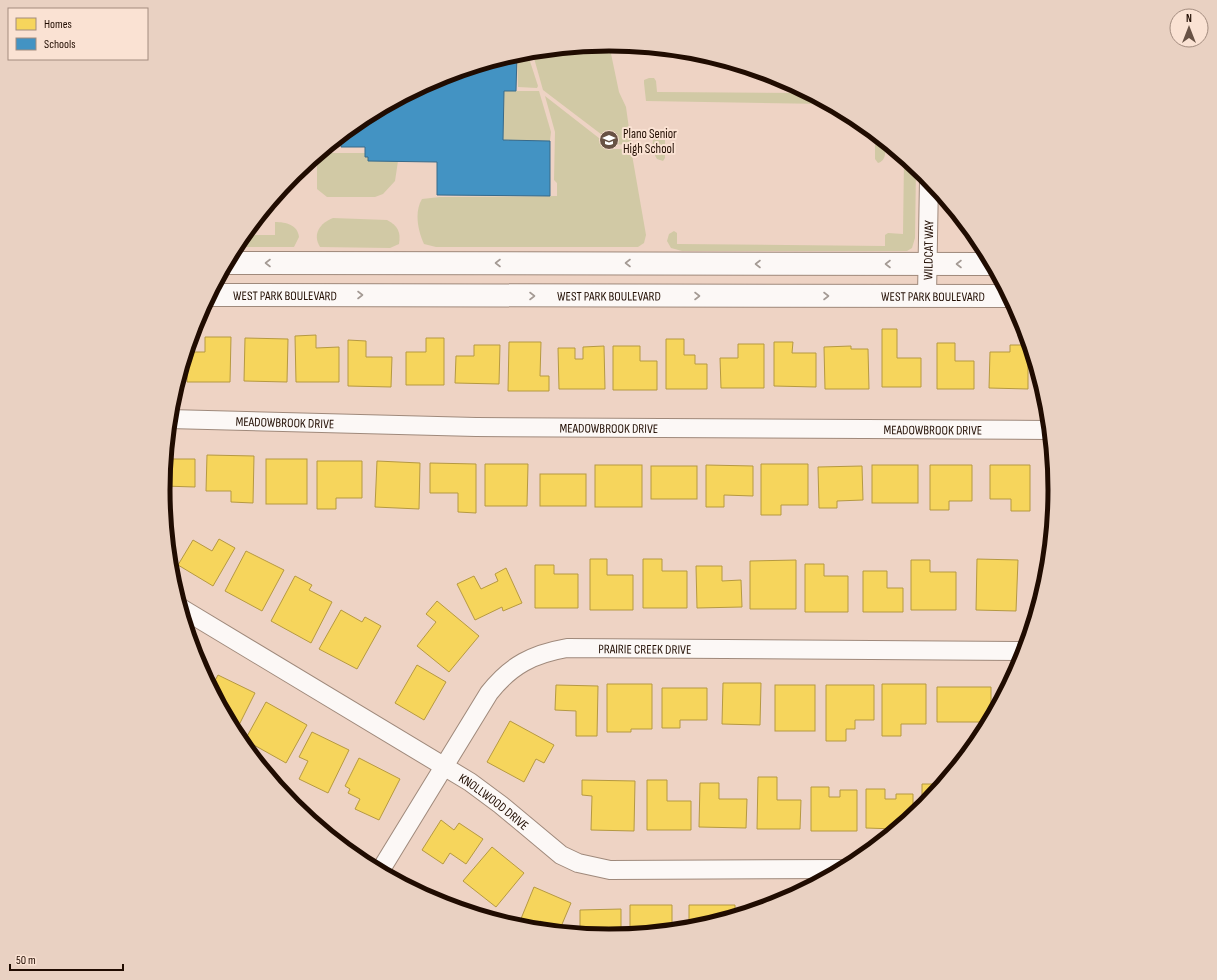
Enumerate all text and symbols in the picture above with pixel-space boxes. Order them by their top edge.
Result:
legend [8,8,148,60]
north arrow [1169,8,1209,48]
text: N [1186,12,1192,25]
text: Homes [44,17,72,32]
text: Schools [44,37,76,52]
place label: Plano Senior High School [623,126,677,157]
school or university icon: Plano Senior High School [598,129,620,151]
street label: WILDCAT WAY [920,219,937,280]
one-way arrow [265,259,271,267]
one-way arrow [495,259,501,267]
one-way arrow [625,259,631,267]
one-way arrow [755,260,761,268]
one-way arrow [885,260,891,268]
one-way arrow [956,260,962,268]
street label: WEST PARK BOULEVARD [233,288,337,304]
street label: WEST PARK BOULEVARD [557,288,661,305]
street label: WEST PARK BOULEVARD [881,289,985,305]
one-way arrow [357,291,363,299]
one-way arrow [529,292,535,300]
one-way arrow [694,292,700,300]
one-way arrow [823,292,829,300]
street label: MEADOWBROOK DRIVE [235,414,334,432]
street label: MEADOWBROOK DRIVE [560,420,658,437]
street label: MEADOWBROOK DRIVE [884,422,982,439]
street label: PRAIRIE CREEK DRIVE [598,641,691,658]
street label: KNOLLWOOD DRIVE [456,770,532,834]
scale bar [10,946,123,972]
text: 50 m [16,953,36,968]

